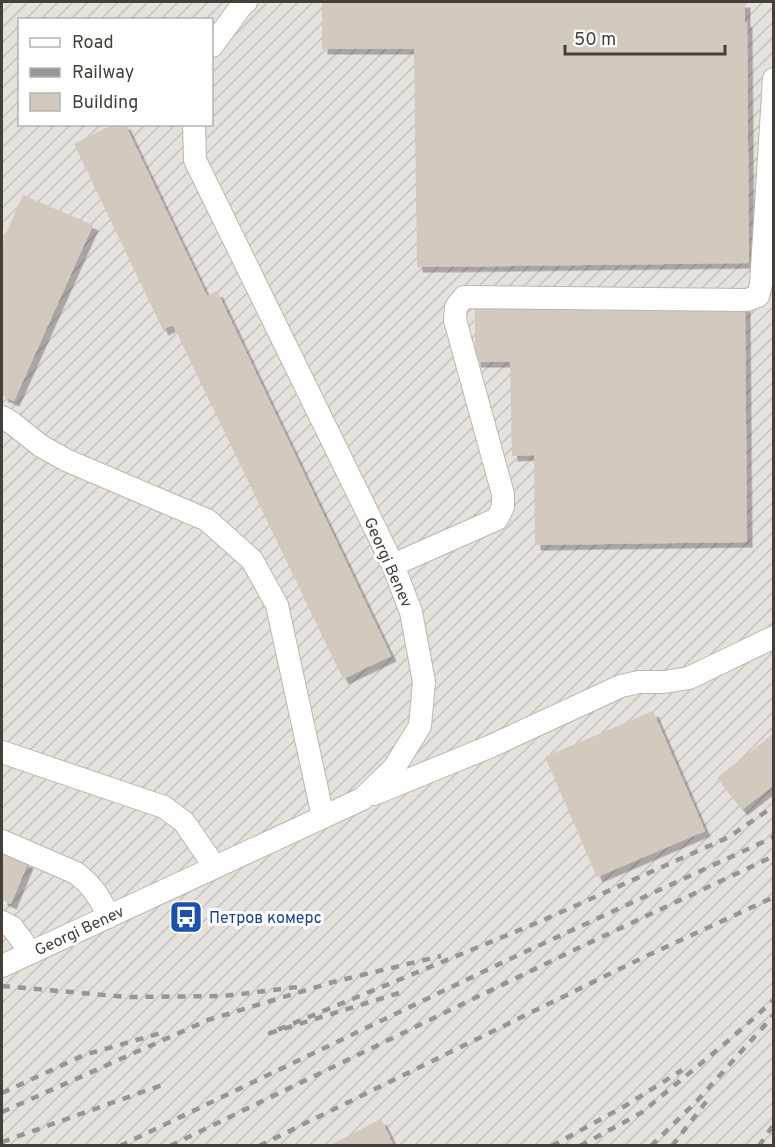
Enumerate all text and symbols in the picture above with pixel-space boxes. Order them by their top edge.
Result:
legend [18,18,213,126]
scale bar [565,18,726,56]
text: 50 m [574,29,616,52]
text: Road [72,32,114,55]
text: Railway [72,62,134,85]
text: Building [72,92,138,115]
street label: Georgi Benev [358,515,416,611]
bus stop icon: Петров комерс [168,899,204,935]
street label: Georgi Benev [32,902,128,961]
place label: Петров комерс [209,909,322,929]

